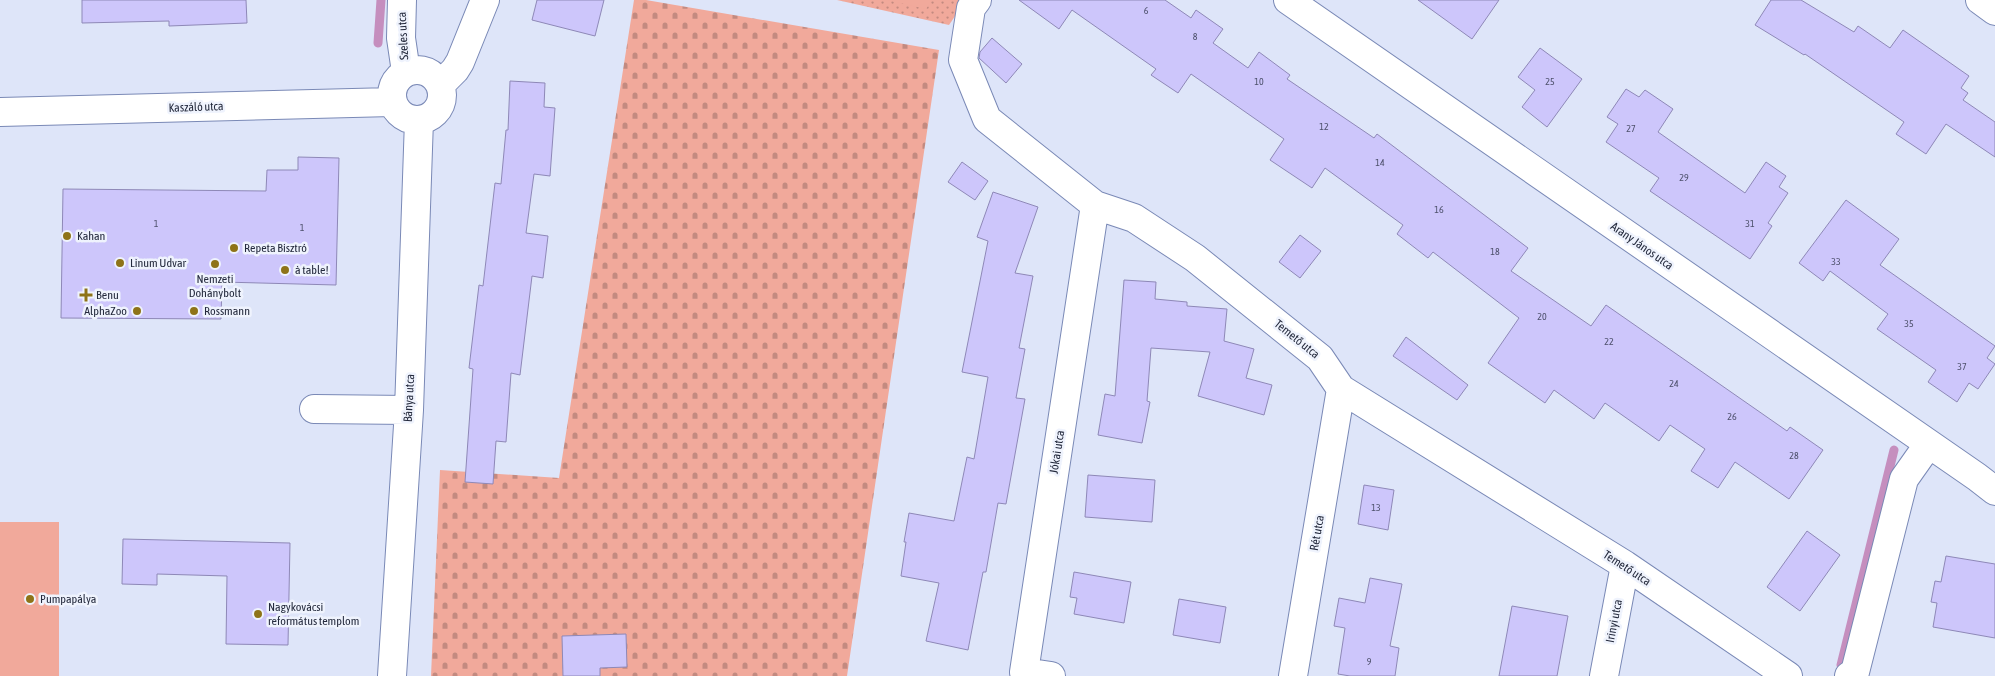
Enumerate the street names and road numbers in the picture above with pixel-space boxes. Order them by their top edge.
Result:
street label: Szeles utca [395,12,411,60]
street label: Kaszáló utca [168,99,224,115]
street label: Arany János utca [1608,219,1676,273]
street label: Temető utca [1272,317,1322,361]
street label: Bánya utca [401,374,417,422]
street label: Jókai utca [1047,429,1067,475]
street label: Rét utca [1307,514,1327,552]
street label: Temető utca [1601,547,1653,589]
street label: Irinyi utca [1603,598,1625,644]

